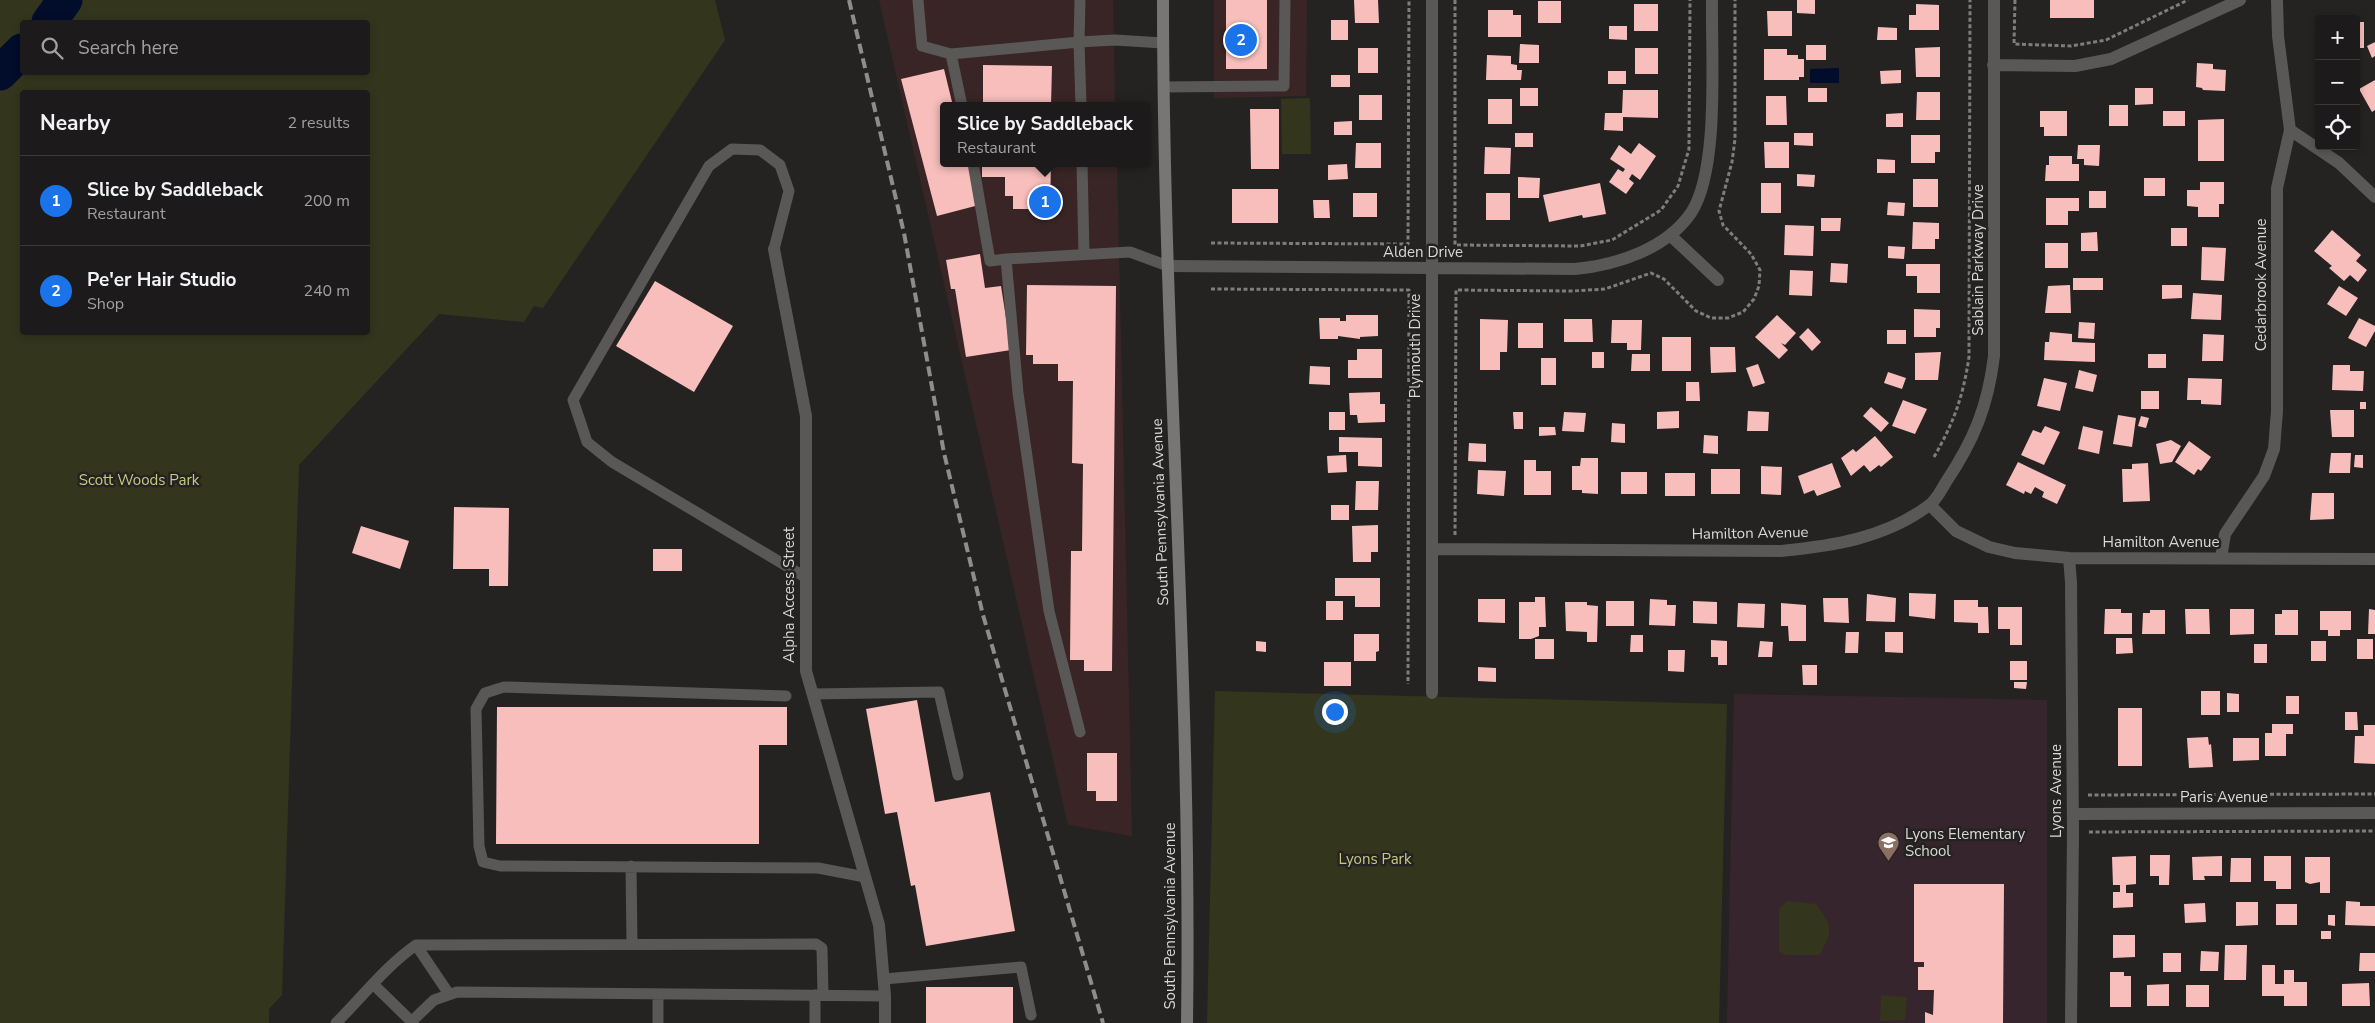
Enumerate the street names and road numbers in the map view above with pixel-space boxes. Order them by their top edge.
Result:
street label: Sablain Parkway Drive [1968,184,1988,336]
street label: Cedarbrook Avenue [2251,219,2271,351]
street label: Alden Drive [1383,242,1463,262]
street label: Plymouth Drive [1405,294,1425,398]
street label: South Pennsylvania Avenue [1147,418,1173,606]
street label: Hamilton Avenue [1691,522,1809,544]
street label: Alpha Access Street [779,526,799,663]
street label: Hamilton Avenue [2103,532,2219,552]
street label: Lyons Avenue [2046,744,2066,838]
street label: Paris Avenue [2180,787,2268,807]
street label: South Pennsylvania Avenue [1160,822,1180,1010]

